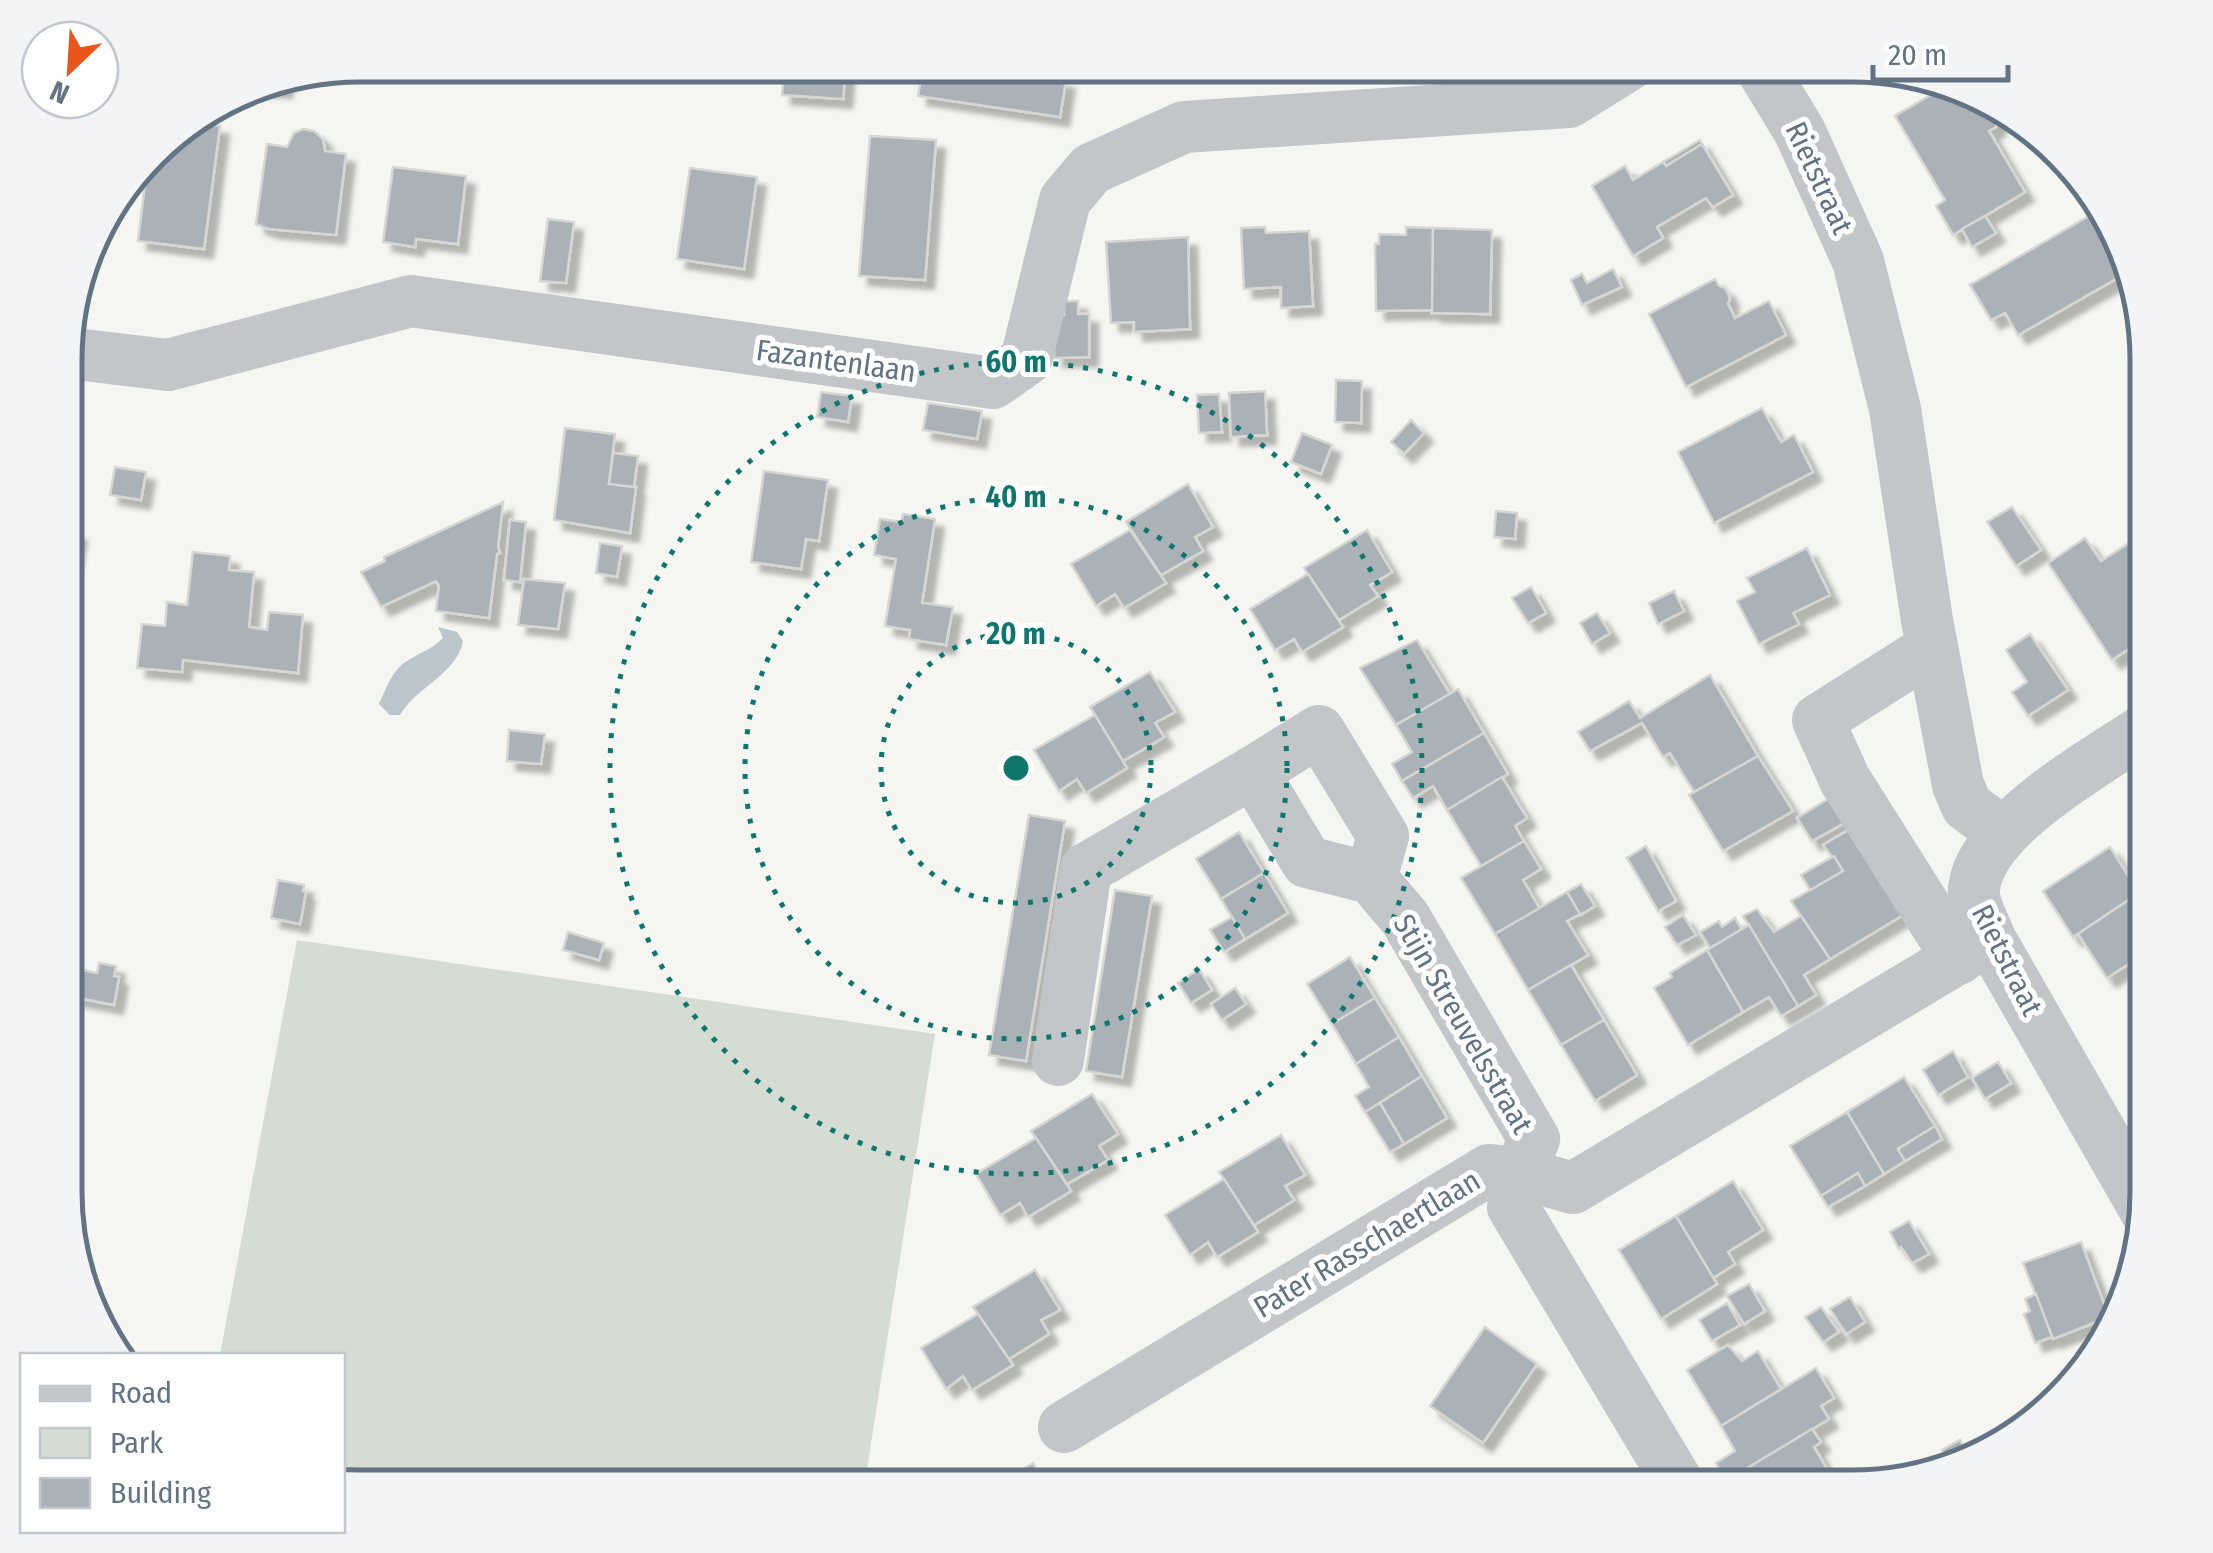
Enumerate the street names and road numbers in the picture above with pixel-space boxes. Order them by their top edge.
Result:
street label: Rietstraat [1777,116,1861,240]
street label: Fazantenlaan [754,332,918,390]
street label: Rietstraat [1964,898,2050,1022]
street label: Stijn Streuvelsstraat [1386,908,1540,1140]
street label: Pater Rasschaertlaan [1247,1162,1487,1326]

